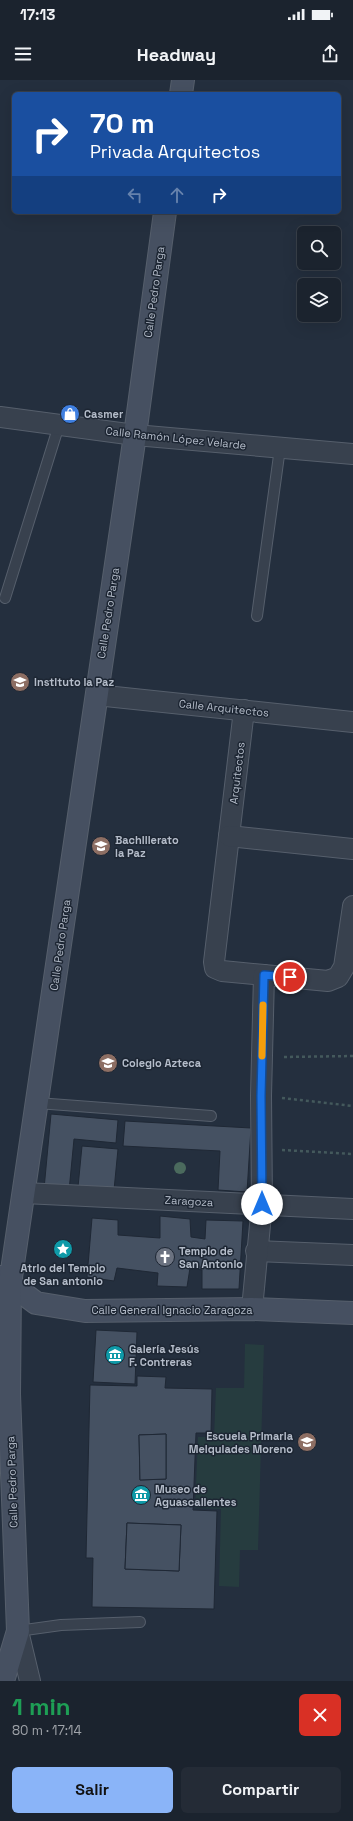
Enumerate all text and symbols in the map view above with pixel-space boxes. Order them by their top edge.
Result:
text: 17:13 [20,5,55,24]
icon: menu [12,43,34,65]
text: Headway [137,43,216,66]
icon: share [319,43,341,65]
text: 70 m [90,105,155,141]
icon: right [24,108,76,160]
text: Privada Arquitectos [90,140,260,163]
icon: left [124,184,146,206]
icon: ahead [166,184,188,206]
icon: right [208,184,230,206]
map controls [297,226,341,322]
button: search [297,226,341,270]
street label: Calle Pedro Parga [141,245,167,338]
button: layers [297,278,341,322]
shop icon: Casmer [59,403,81,425]
place label: Casmer [84,407,124,421]
street label: Calle Ramón López Velarde [105,424,247,452]
street label: Calle Pedro Parga [94,566,122,659]
school or university icon: Instituto la Paz [9,671,31,693]
place label: Instituto la Paz [34,675,114,689]
street label: Calle Arquitectos [178,696,270,720]
street label: Arquitectos [226,741,248,805]
place label: Bachillerato la Paz [115,833,179,860]
school or university icon: Bachillerato la Paz [90,835,112,857]
street label: Calle Pedro Parga [47,898,73,991]
pin [273,960,307,994]
icon: arrive [279,966,301,988]
school or university icon: Colegio Azteca [97,1052,119,1074]
place label: Colegio Azteca [122,1056,202,1070]
position arrow [241,1183,283,1225]
street label: Zaragoza [164,1193,214,1209]
place icon: Atrio del Templo de San antonio [52,1238,74,1260]
place label: Templo de San Antonio [179,1244,243,1271]
church icon: Templo de San Antonio [154,1246,176,1268]
place label: Atrio del Templo de San antonio [20,1261,106,1288]
street label: Calle General Ignacio Zaragoza [91,1303,253,1317]
place label: Galería Jesús F. Contreras [129,1342,200,1369]
museum icon: Galería Jesús F. Contreras [104,1344,126,1366]
place label: Escuela Primaria Melquiades Moreno [189,1429,294,1456]
school or university icon: Escuela Primaria Melquiades Moreno [296,1431,318,1453]
street label: Calle Pedro Parga [3,1435,21,1528]
place label: Museo de Aguascalientes [155,1482,237,1509]
museum icon: Museo de Aguascalientes [130,1484,152,1506]
text: 1 min [12,1691,71,1722]
button: close [299,1694,341,1736]
text: 80 m · 17:14 [12,1722,82,1739]
button: Salir [12,1767,173,1813]
button: Compartir [181,1767,341,1813]

